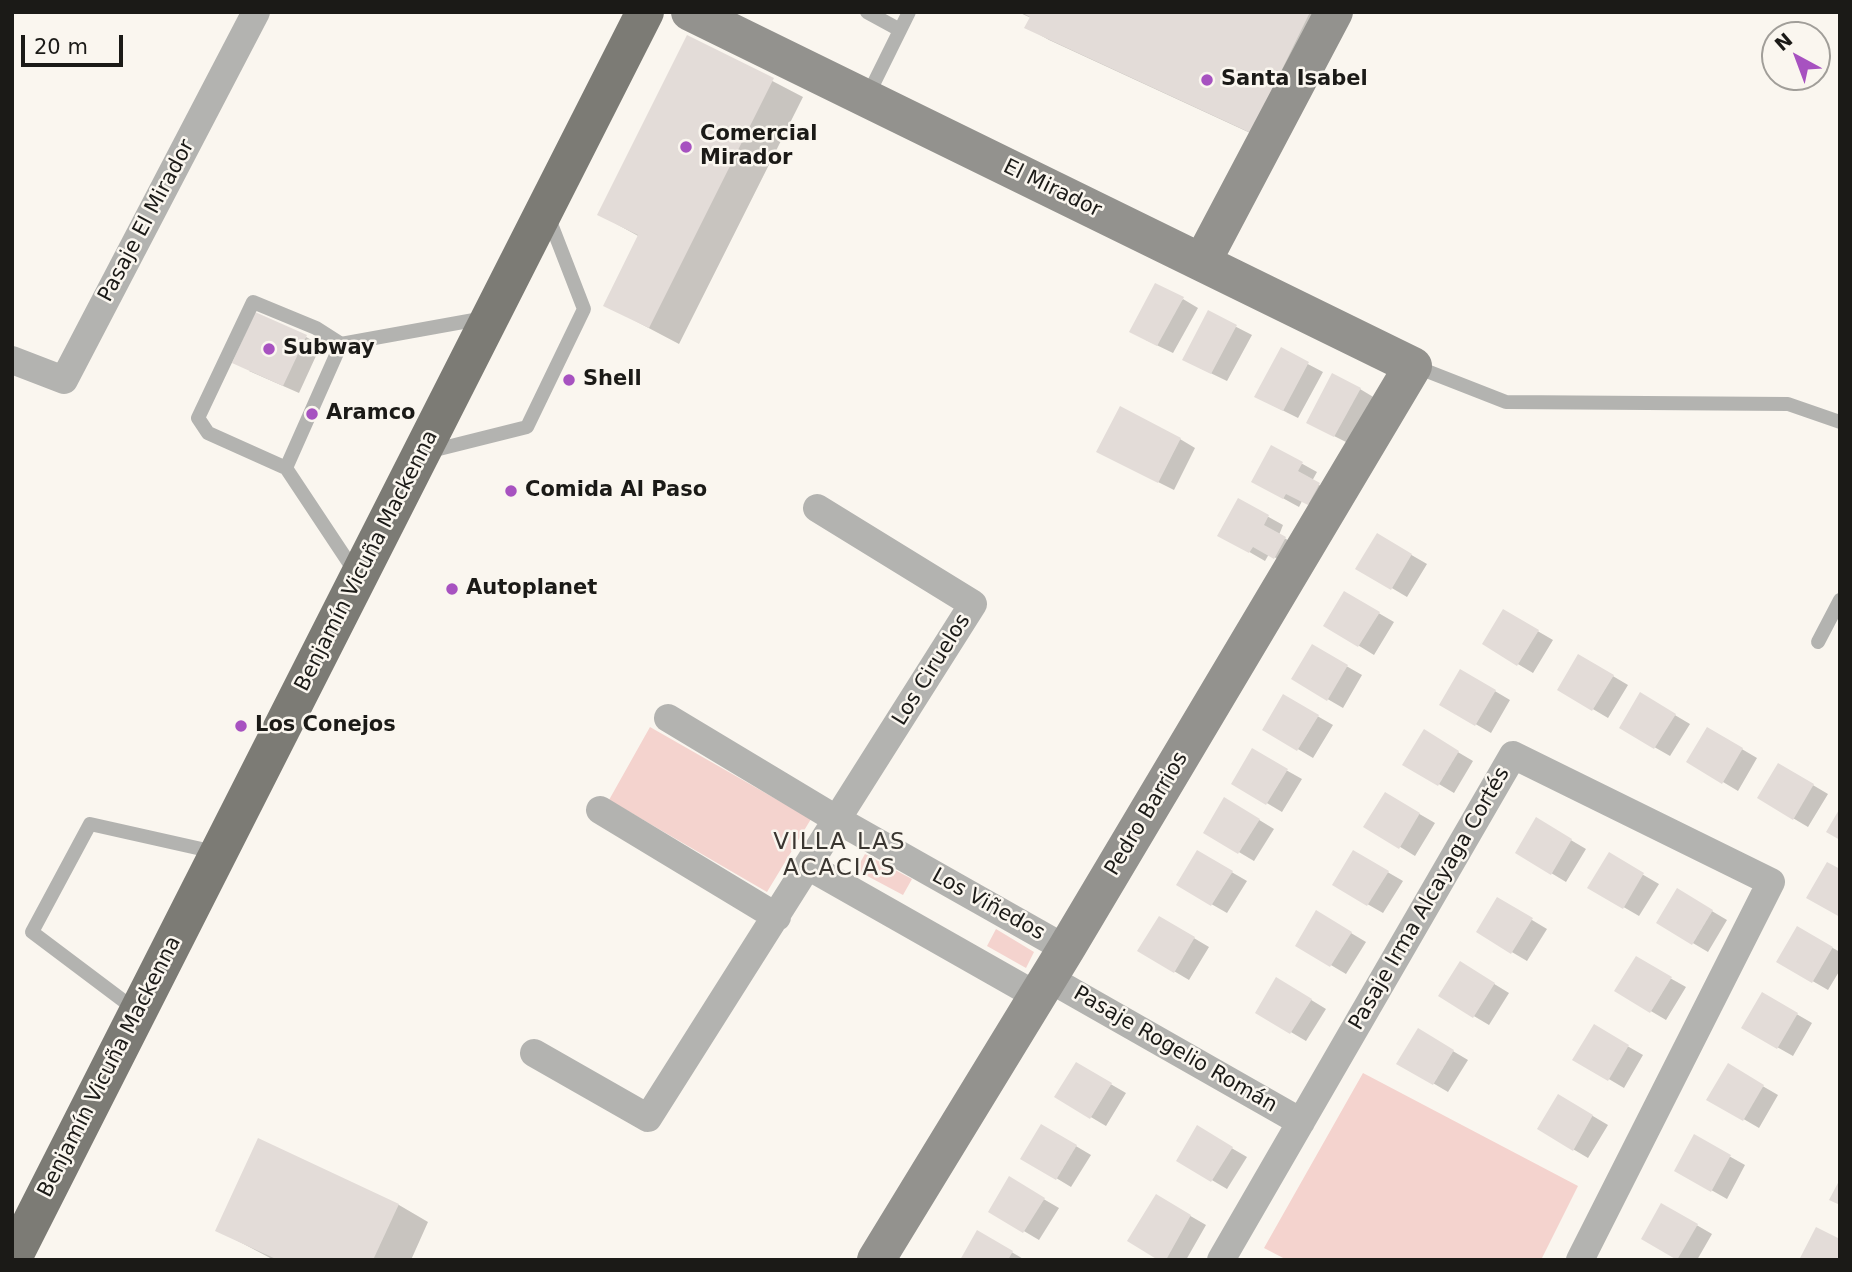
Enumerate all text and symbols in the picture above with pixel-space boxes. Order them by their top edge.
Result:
scale bar [24,21,126,65]
north arrow [1761,21,1831,91]
text: N [1770,28,1797,55]
text: 20 m [34,35,88,59]
place label: Santa Isabel [1221,67,1368,93]
marker: Santa Isabel [1199,72,1215,88]
place label: Comercial Mirador [700,122,817,172]
street label: Pasaje El Mirador [94,136,200,306]
marker: Comercial Mirador [678,139,694,155]
street label: El Mirador [999,154,1105,224]
place label: Subway [283,336,375,362]
marker: Subway [261,341,277,357]
place label: Shell [583,367,642,393]
marker: Shell [561,372,577,388]
place label: Aramco [326,401,416,427]
marker: Aramco [304,406,320,422]
street label: Benjamín Vicuña Mackenna [290,426,444,696]
place label: Comida Al Paso [525,478,707,504]
marker: Comida Al Paso [503,483,519,499]
place label: Autoplanet [466,576,597,602]
marker: Autoplanet [444,581,460,597]
street label: Los Ciruelos [888,610,976,730]
place label: Los Conejos [255,713,396,739]
marker: Los Conejos [233,718,249,734]
street label: Pedro Barrios [1100,748,1194,880]
street label: Pasaje Irma Alcayaga Cortés [1344,763,1516,1035]
district label: VILLA LAS ACACIAS [774,829,906,883]
street label: Los Viñedos [927,864,1049,946]
street label: Benjamín Vicuña Mackenna [33,932,187,1202]
street label: Pasaje Rogelio Román [1069,981,1281,1119]

